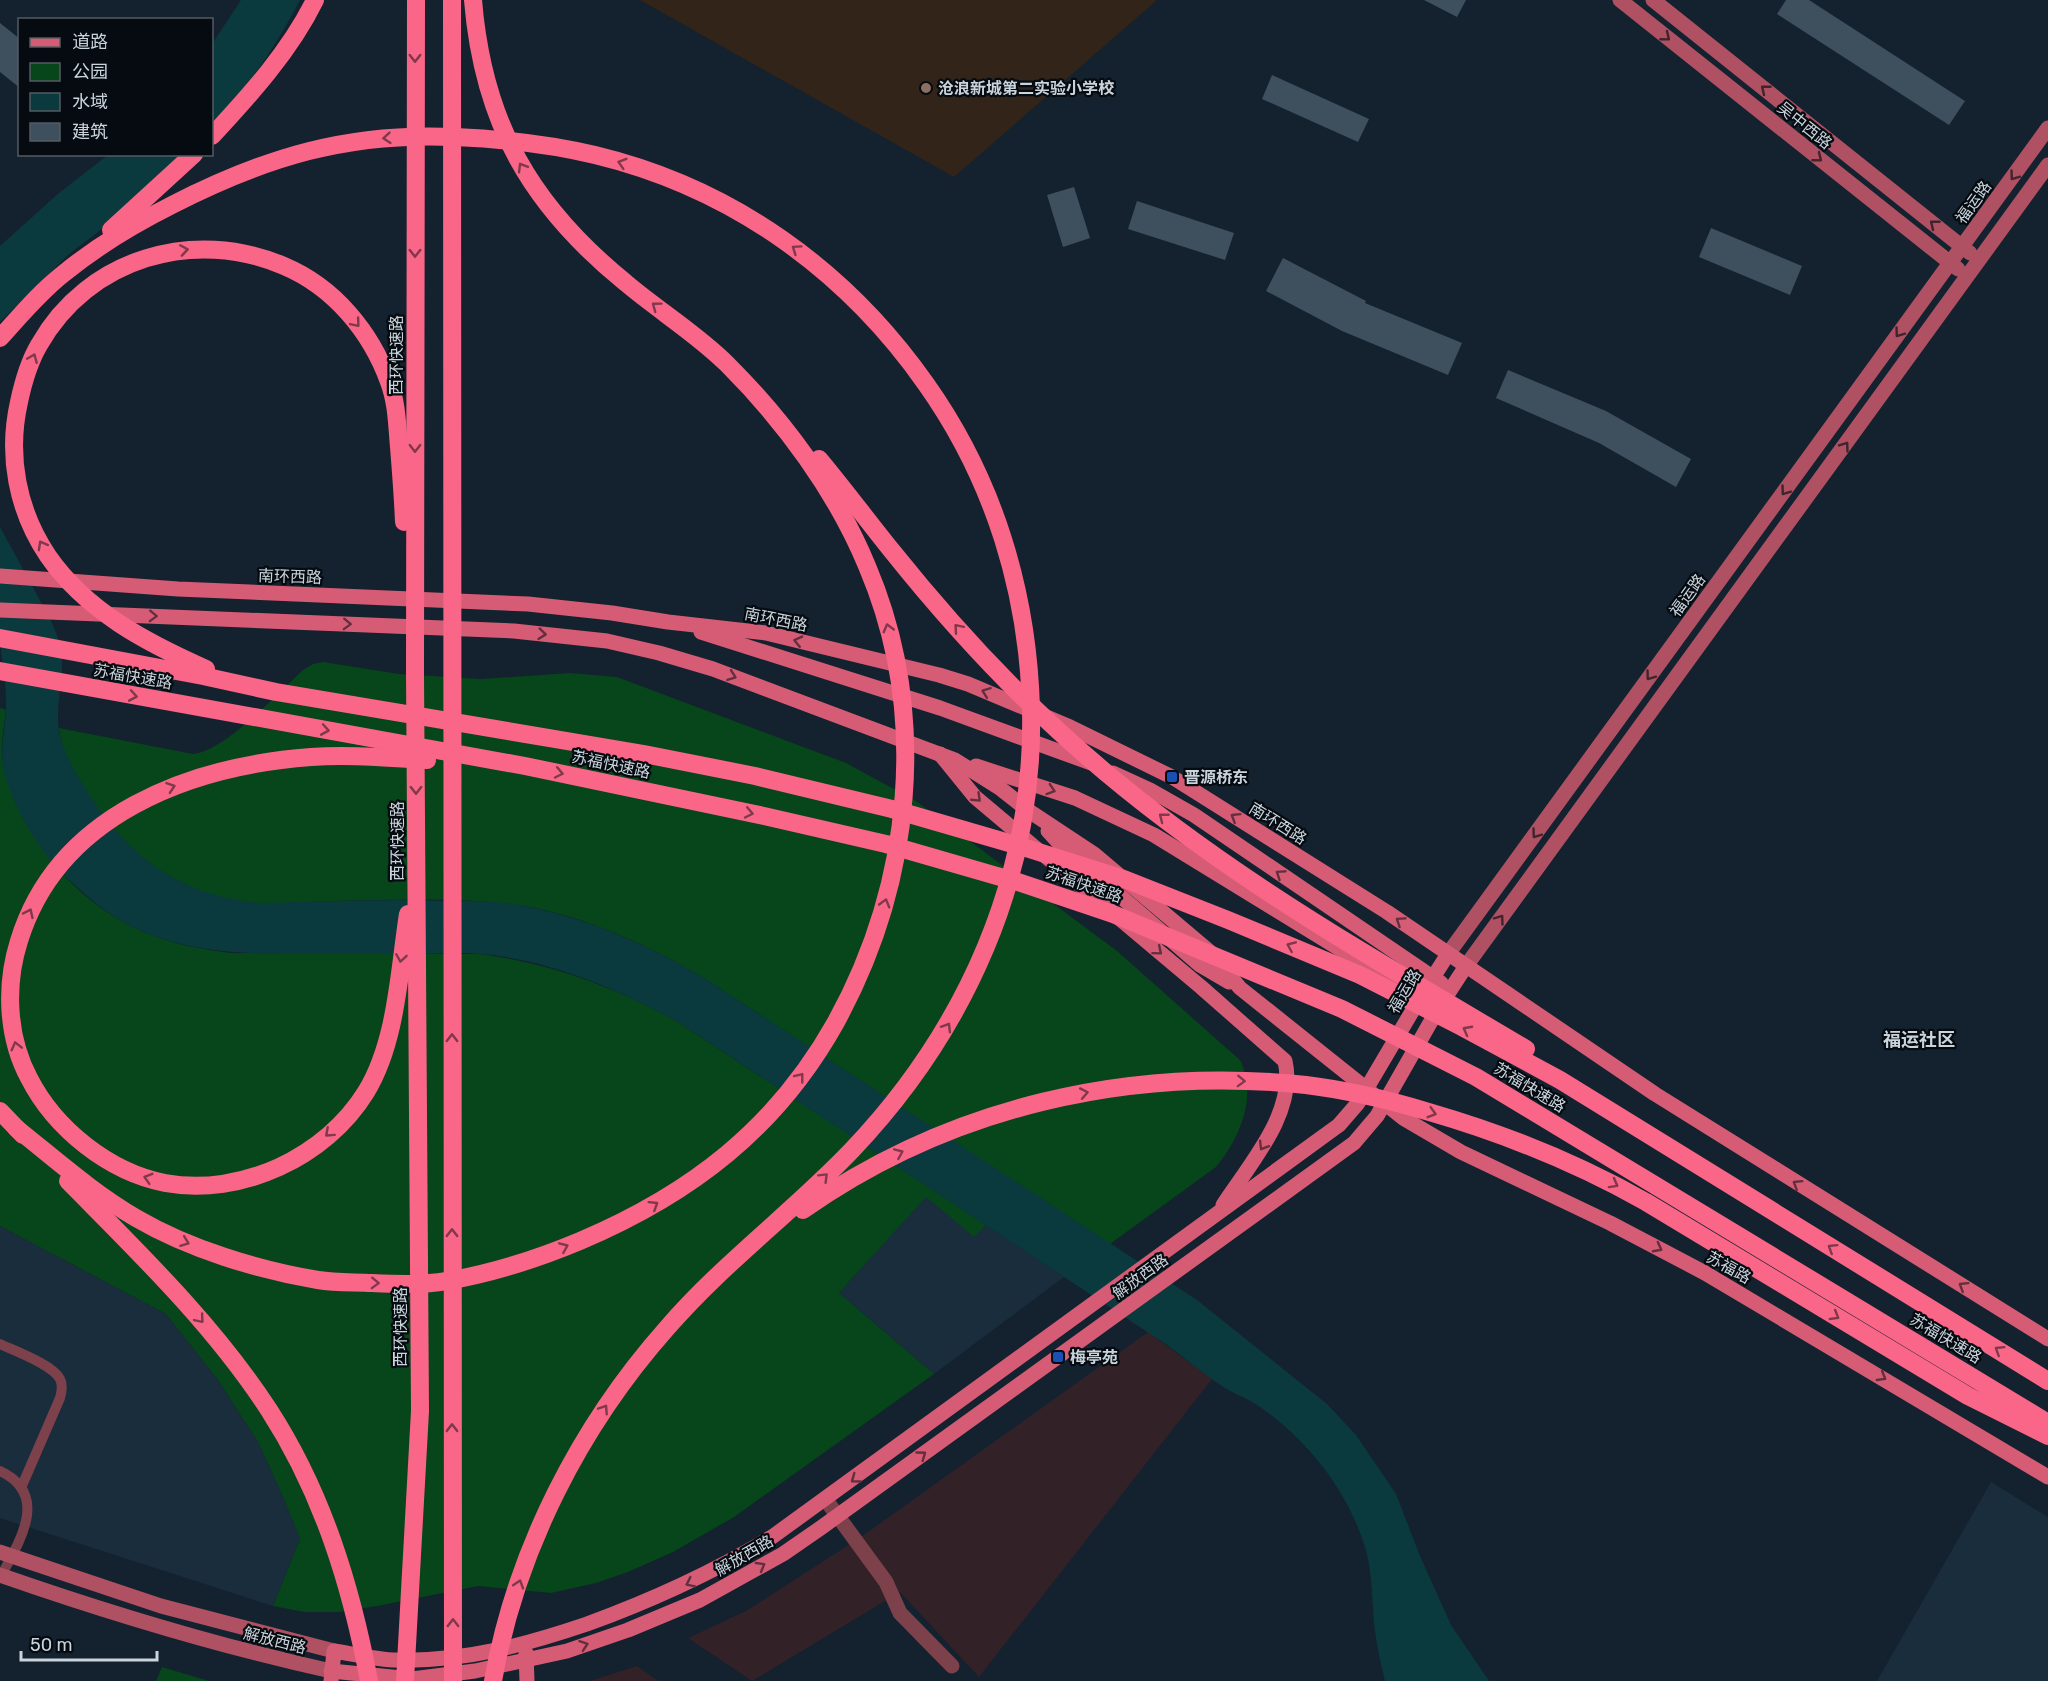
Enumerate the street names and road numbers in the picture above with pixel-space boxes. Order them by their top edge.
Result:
street label: 吴中西路 [1774,98,1836,153]
street label: 福运路 [1952,177,1995,227]
street label: 西环快速路 [387,315,406,395]
street label: 南环西路 [258,566,322,587]
street label: 福运路 [1666,570,1709,620]
street label: 南环西路 [743,604,809,635]
street label: 苏福快速路 [92,660,174,693]
street label: 苏福快速路 [570,747,652,782]
street label: 南环西路 [1246,798,1310,848]
street label: 西环快速路 [388,801,407,881]
street label: 苏福快速路 [1043,862,1125,906]
street label: 福运路 [1384,966,1425,1017]
street label: 苏福快速路 [1491,1059,1569,1116]
street label: 苏福路 [1703,1247,1754,1287]
street label: 解放西路 [1109,1250,1172,1303]
street label: 西环快速路 [391,1287,410,1367]
street label: 苏福快速路 [1907,1310,1985,1367]
street label: 解放西路 [712,1531,777,1580]
street label: 解放西路 [242,1624,308,1657]

